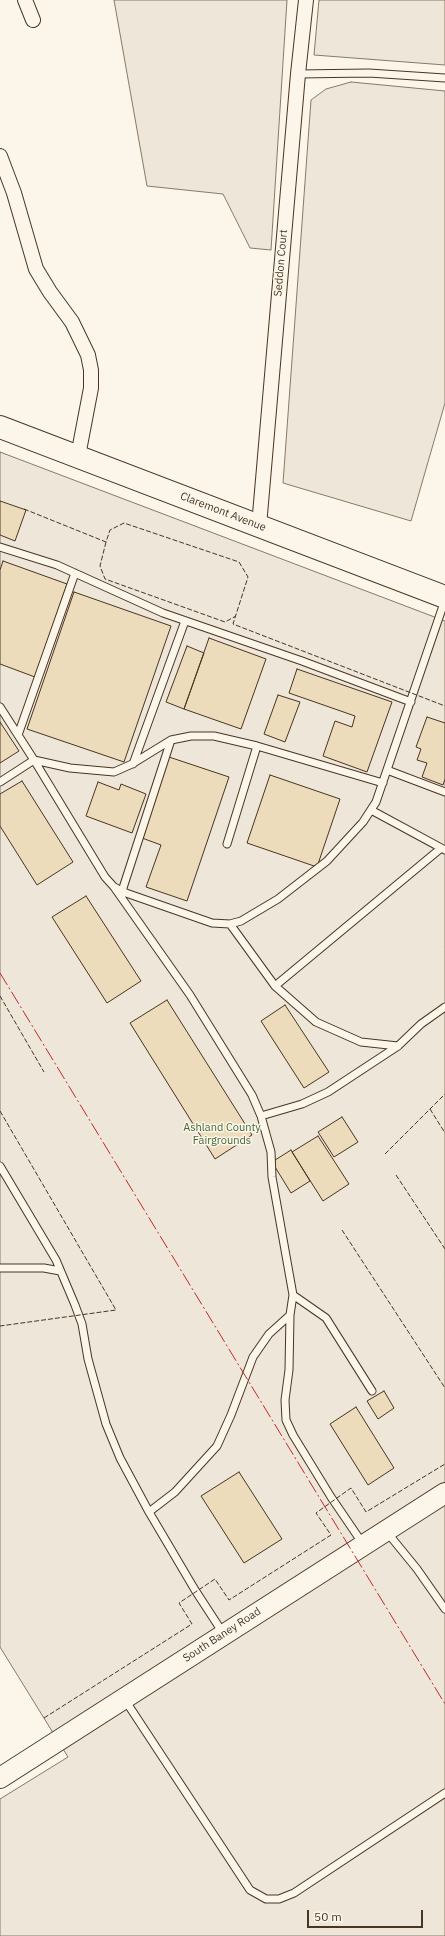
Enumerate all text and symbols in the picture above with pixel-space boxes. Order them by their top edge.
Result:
street label: Seddon Court [271,229,291,297]
street label: Claremont Avenue [178,490,268,534]
park label: Ashland County Fairgrounds [183,1121,261,1147]
street label: South Baney Road [181,1605,263,1665]
scale bar [309,1902,425,1928]
text: 50 m [314,1909,342,1924]

